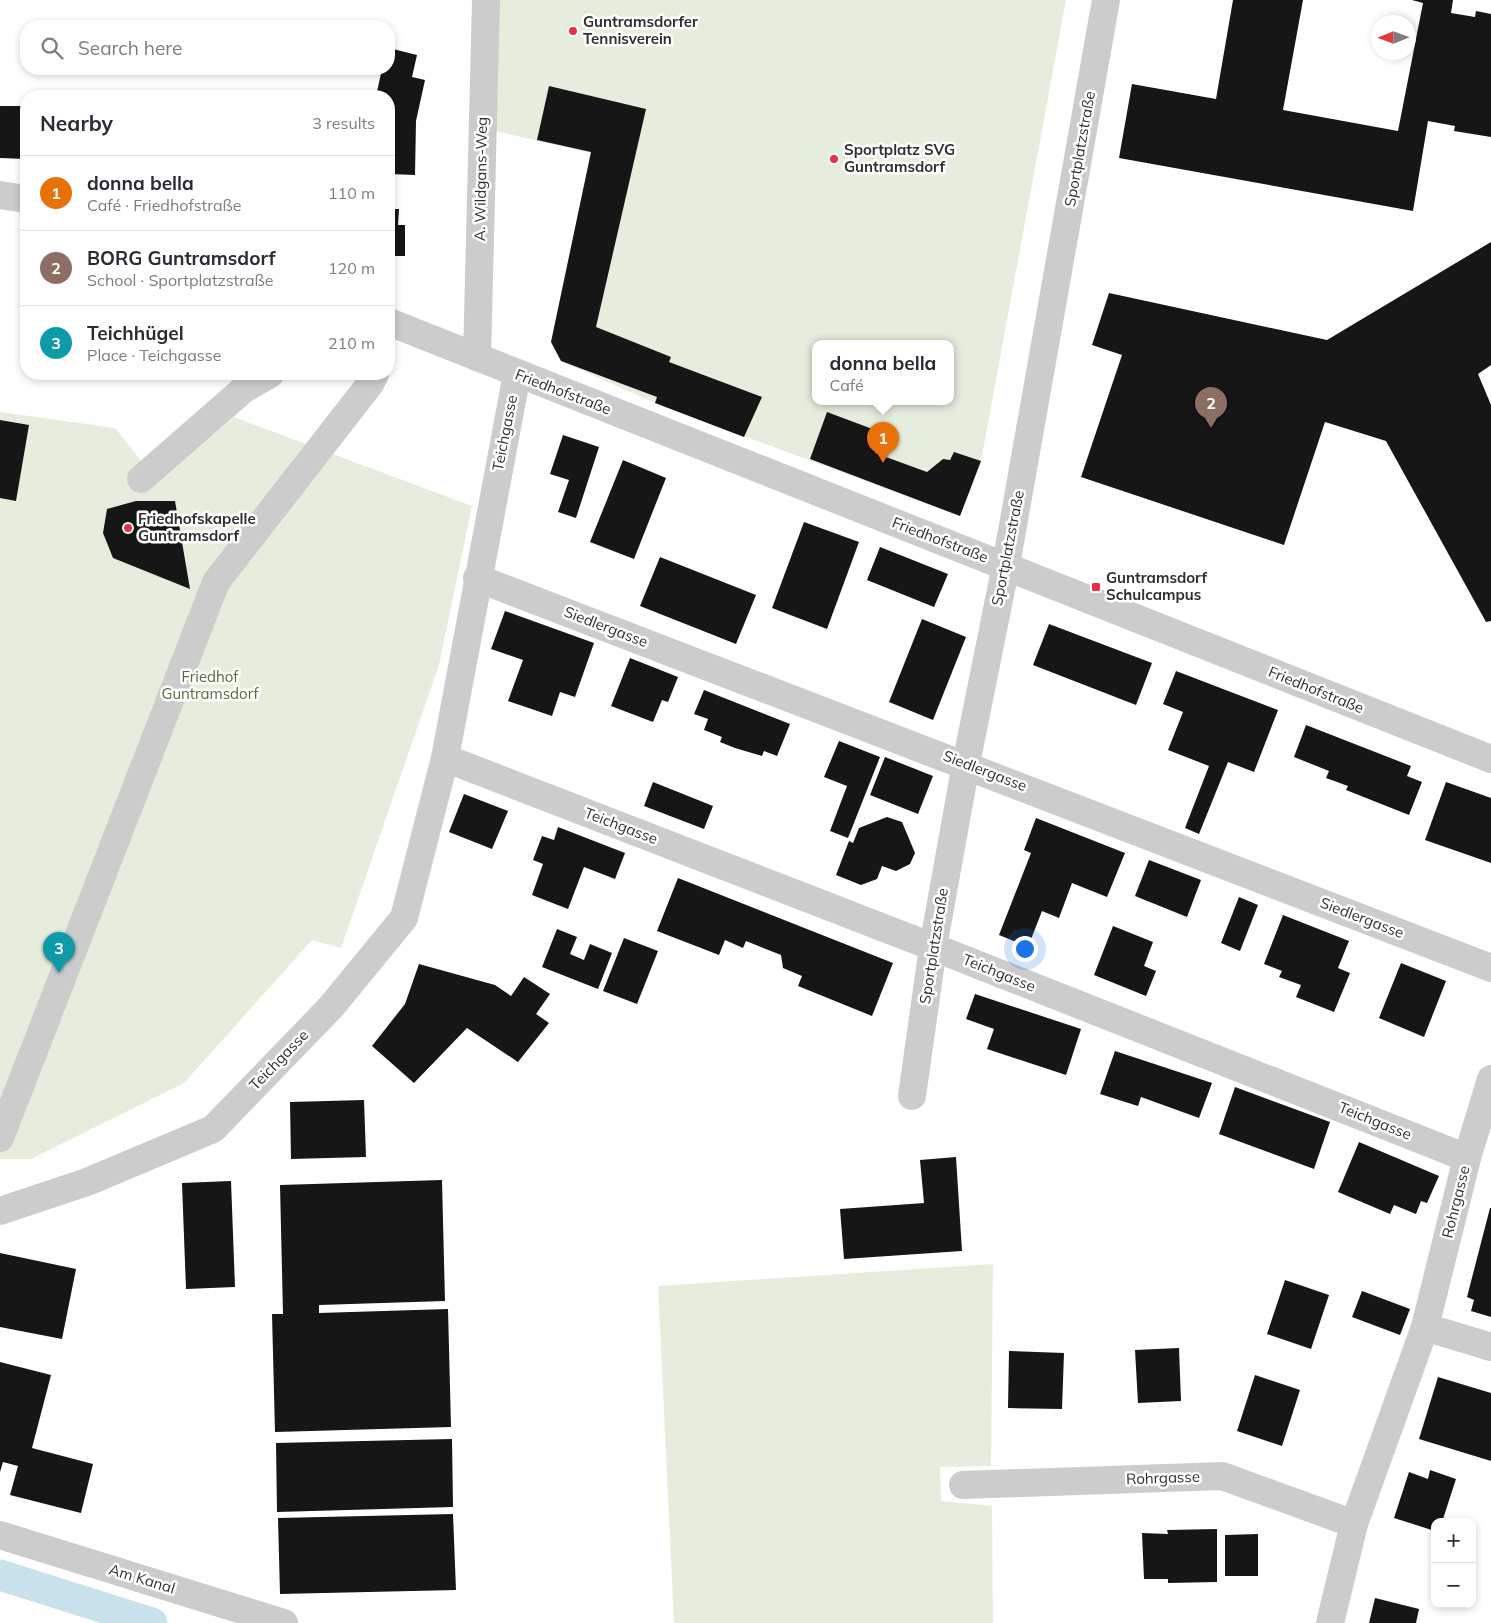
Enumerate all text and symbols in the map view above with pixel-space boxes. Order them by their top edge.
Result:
place label: Guntramsdorfer Tennisverein [583,12,698,48]
north arrow [1371,15,1416,60]
search box [20,20,395,75]
marker: Guntramsdorfer Tennisverein [567,25,579,37]
icon: search [38,34,66,62]
text: Search here [78,36,182,60]
street label: Sportplatzstraße [1060,90,1099,208]
text: Nearby [40,110,113,136]
text: 3 results [312,113,375,133]
street label: A. Wildgans-Weg [470,117,491,241]
place label: Sportplatz SVG Guntramsdorf [844,140,955,176]
marker: Sportplatz SVG Guntramsdorf [828,153,840,165]
text: donna bella [87,171,194,195]
text: 1 [51,183,61,203]
text: 110 m [328,183,375,203]
text: Café · Friedhofstraße [87,195,241,215]
text: BORG Guntramsdorf [87,246,275,270]
text: 2 [51,258,61,278]
text: 120 m [328,258,375,278]
text: School · Sportplatzstraße [87,270,273,290]
text: Teichhügel [87,321,184,345]
text: 3 [51,333,61,353]
text: 210 m [328,333,375,353]
popup [812,340,954,405]
text: Place · Teichgasse [87,345,221,365]
text: donna bella [830,351,936,375]
street label: Friedhofstraße [512,364,614,419]
text: Café [830,375,864,395]
pin: 2 [1195,387,1227,428]
street label: Teichgasse [488,393,521,472]
pin: 1 [867,422,899,463]
street label: Sportplatzstraße [987,489,1028,607]
place label: Friedhofskapelle Guntramsdorf [138,509,256,545]
street label: Friedhofstraße [889,512,991,567]
marker: Friedhofskapelle Guntramsdorf [122,522,134,534]
place label: Guntramsdorf Schulcampus [1106,568,1207,604]
marker: Guntramsdorf Schulcampus [1090,581,1102,593]
street label: Siedlergasse [562,602,651,651]
street label: Friedhofstraße [1266,662,1367,717]
park label: Friedhof Guntramsdorf [161,667,259,703]
street label: Siedlergasse [941,746,1030,795]
street label: Teichgasse [582,803,661,848]
street label: Sportplatzstraße [915,887,952,1005]
street label: Siedlergasse [1318,893,1407,942]
pin: 3 [43,932,75,973]
your location [1012,936,1038,962]
street label: Teichgasse [960,949,1038,996]
street label: Teichgasse [245,1025,312,1094]
street label: Teichgasse [1336,1097,1414,1144]
street label: Rohrgasse [1437,1164,1474,1240]
street label: Rohrgasse [1126,1467,1200,1488]
map controls [1431,1518,1476,1608]
button: + [1431,1518,1476,1563]
street label: Am Kanal [107,1559,177,1598]
button: − [1431,1563,1476,1608]

